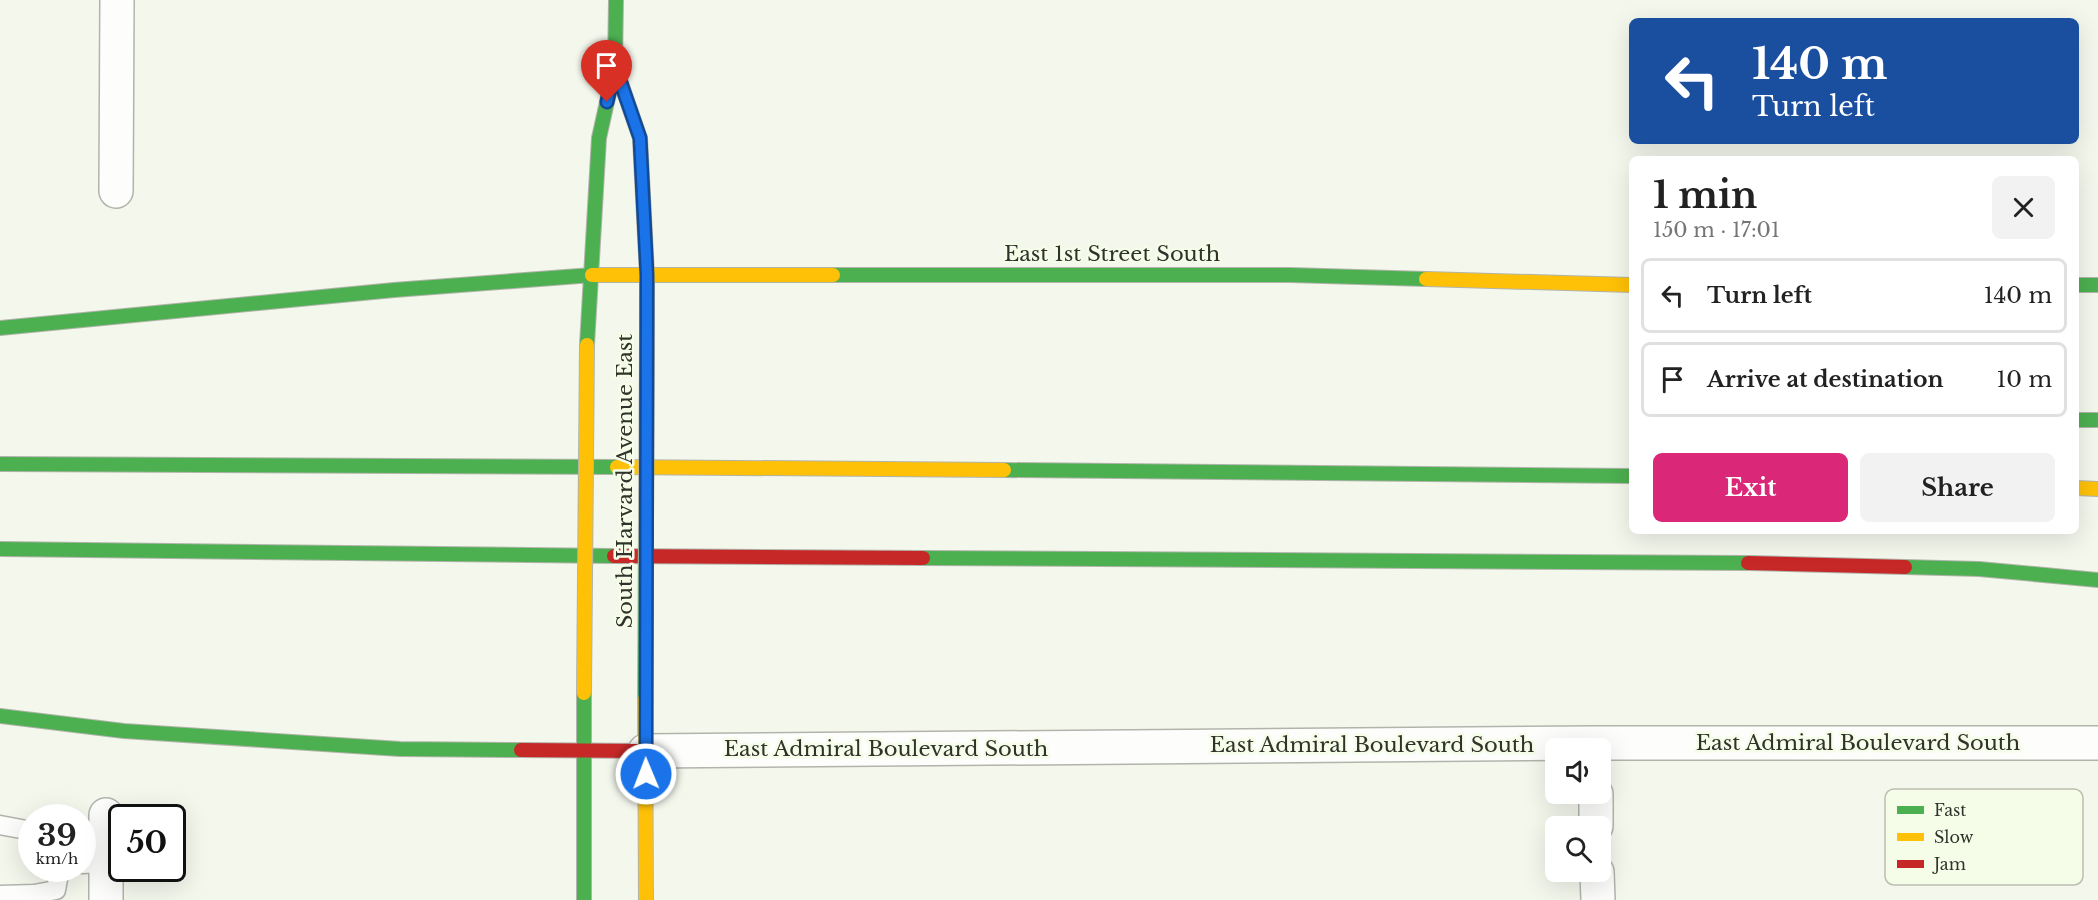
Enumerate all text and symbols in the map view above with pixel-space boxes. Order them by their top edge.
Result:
text: 140 m [1752,38,1888,90]
pin [581,40,632,102]
icon: left [1653,42,1731,120]
icon: arrive [590,49,623,82]
text: Turn left [1752,90,1875,123]
text: 1 min [1653,173,1757,218]
button: close [1992,176,2055,239]
text: 150 m · 17:01 [1653,218,1780,242]
street label: East 1st Street South [1004,241,1220,267]
icon: left [1656,279,1689,312]
text: Turn left [1707,282,1812,309]
text: 140 m [1984,282,2052,309]
street label: South Harvard Avenue East [612,334,638,628]
icon: arrive [1656,363,1689,396]
text: Arrive at destination [1707,366,1944,393]
text: 10 m [1997,366,2052,393]
button: Exit [1653,453,1848,522]
button: Share [1860,453,2055,522]
street label: East Admiral Boulevard South [1696,730,2020,756]
street label: East Admiral Boulevard South [1210,732,1534,758]
street label: East Admiral Boulevard South [724,736,1048,762]
map controls [1545,738,1611,882]
button: sound [1545,738,1611,804]
position arrow [614,742,678,806]
legend [1885,789,2083,885]
text: Fast [1934,800,1966,820]
speed limit sign: 50 [108,804,186,882]
button: search [1545,816,1611,882]
text: 39 [37,817,77,854]
text: Slow [1934,827,1974,847]
text: km/h [36,849,78,868]
text: Jam [1932,854,1966,874]

